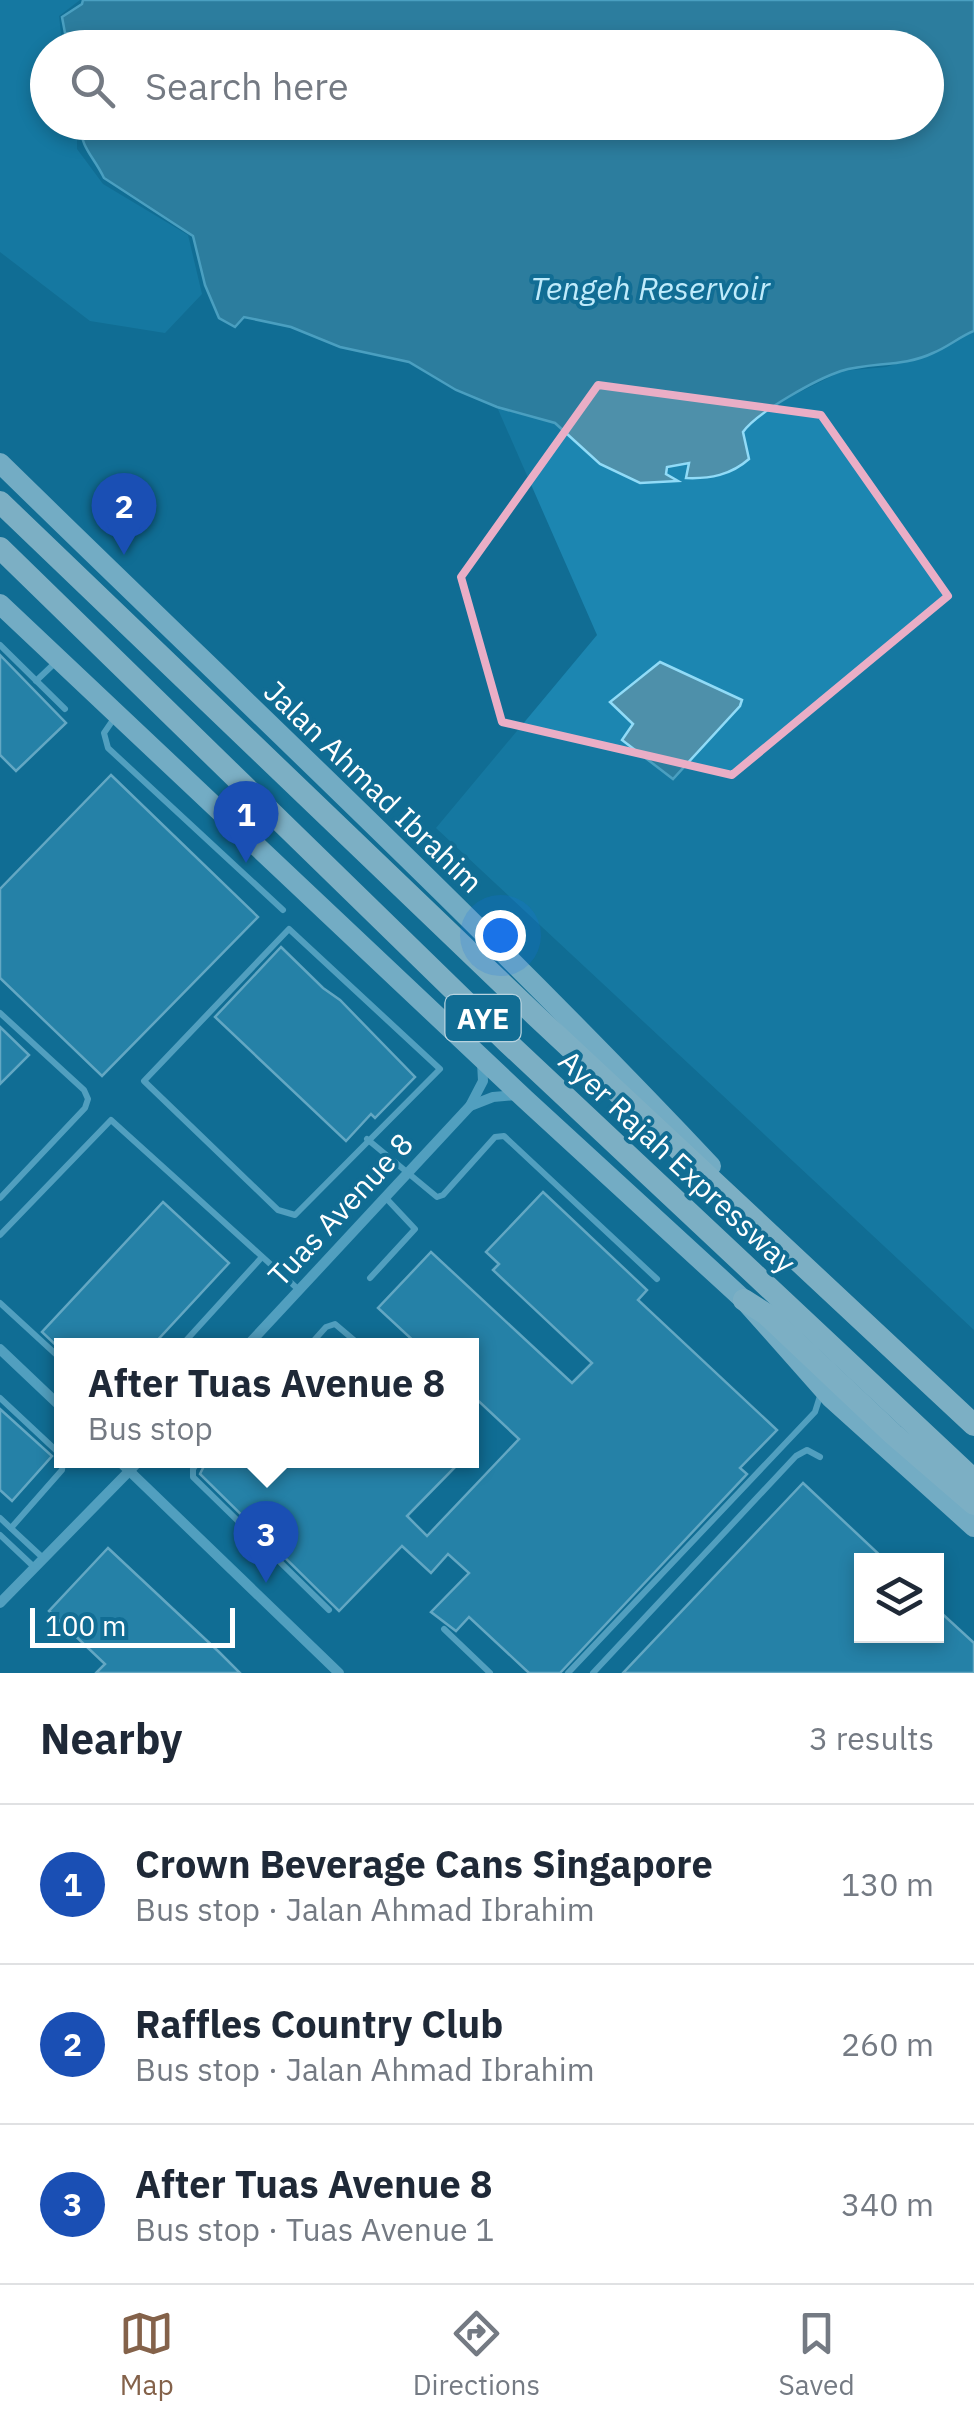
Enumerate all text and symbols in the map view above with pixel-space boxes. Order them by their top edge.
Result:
search box [30,30,944,140]
icon: search [65,58,120,113]
text: Search here [145,61,349,110]
water label: Tengeh Reservoir [530,267,771,309]
pin: 2 [92,472,156,555]
street label: Jalan Ahmad Ibrahim [256,671,492,901]
pin: 1 [214,780,278,863]
your location [475,910,526,961]
road number: AYE [446,995,520,1041]
street label: Ayer Rajah Expressway [551,1041,805,1281]
street label: Tuas Avenue 8 [259,1124,421,1294]
popup [54,1338,479,1468]
text: After Tuas Avenue 8 [88,1358,445,1407]
text: Bus stop [88,1407,213,1449]
pin: 3 [234,1500,298,1583]
map controls [854,1553,944,1643]
button: layers [854,1553,944,1643]
scale bar [30,1603,235,1648]
text: 100 m [45,1607,126,1644]
text: Nearby [40,1711,182,1766]
text: 3 results [809,1717,934,1759]
text: Crown Beverage Cans Singapore [135,1839,713,1888]
text: 1 [63,1863,82,1905]
text: 130 m [841,1863,934,1905]
text: Bus stop · Jalan Ahmad Ibrahim [135,1888,595,1930]
text: Raffles Country Club [135,1999,503,2048]
text: 2 [63,2023,82,2065]
text: 260 m [841,2023,934,2065]
text: Bus stop · Jalan Ahmad Ibrahim [135,2048,595,2090]
text: After Tuas Avenue 8 [135,2159,493,2208]
text: 3 [63,2183,82,2225]
text: 340 m [841,2183,934,2225]
text: Bus stop · Tuas Avenue 1 [135,2208,494,2250]
tab: Map [119,2306,174,2403]
tab: Directions [413,2306,540,2403]
tab: Saved [779,2306,855,2403]

